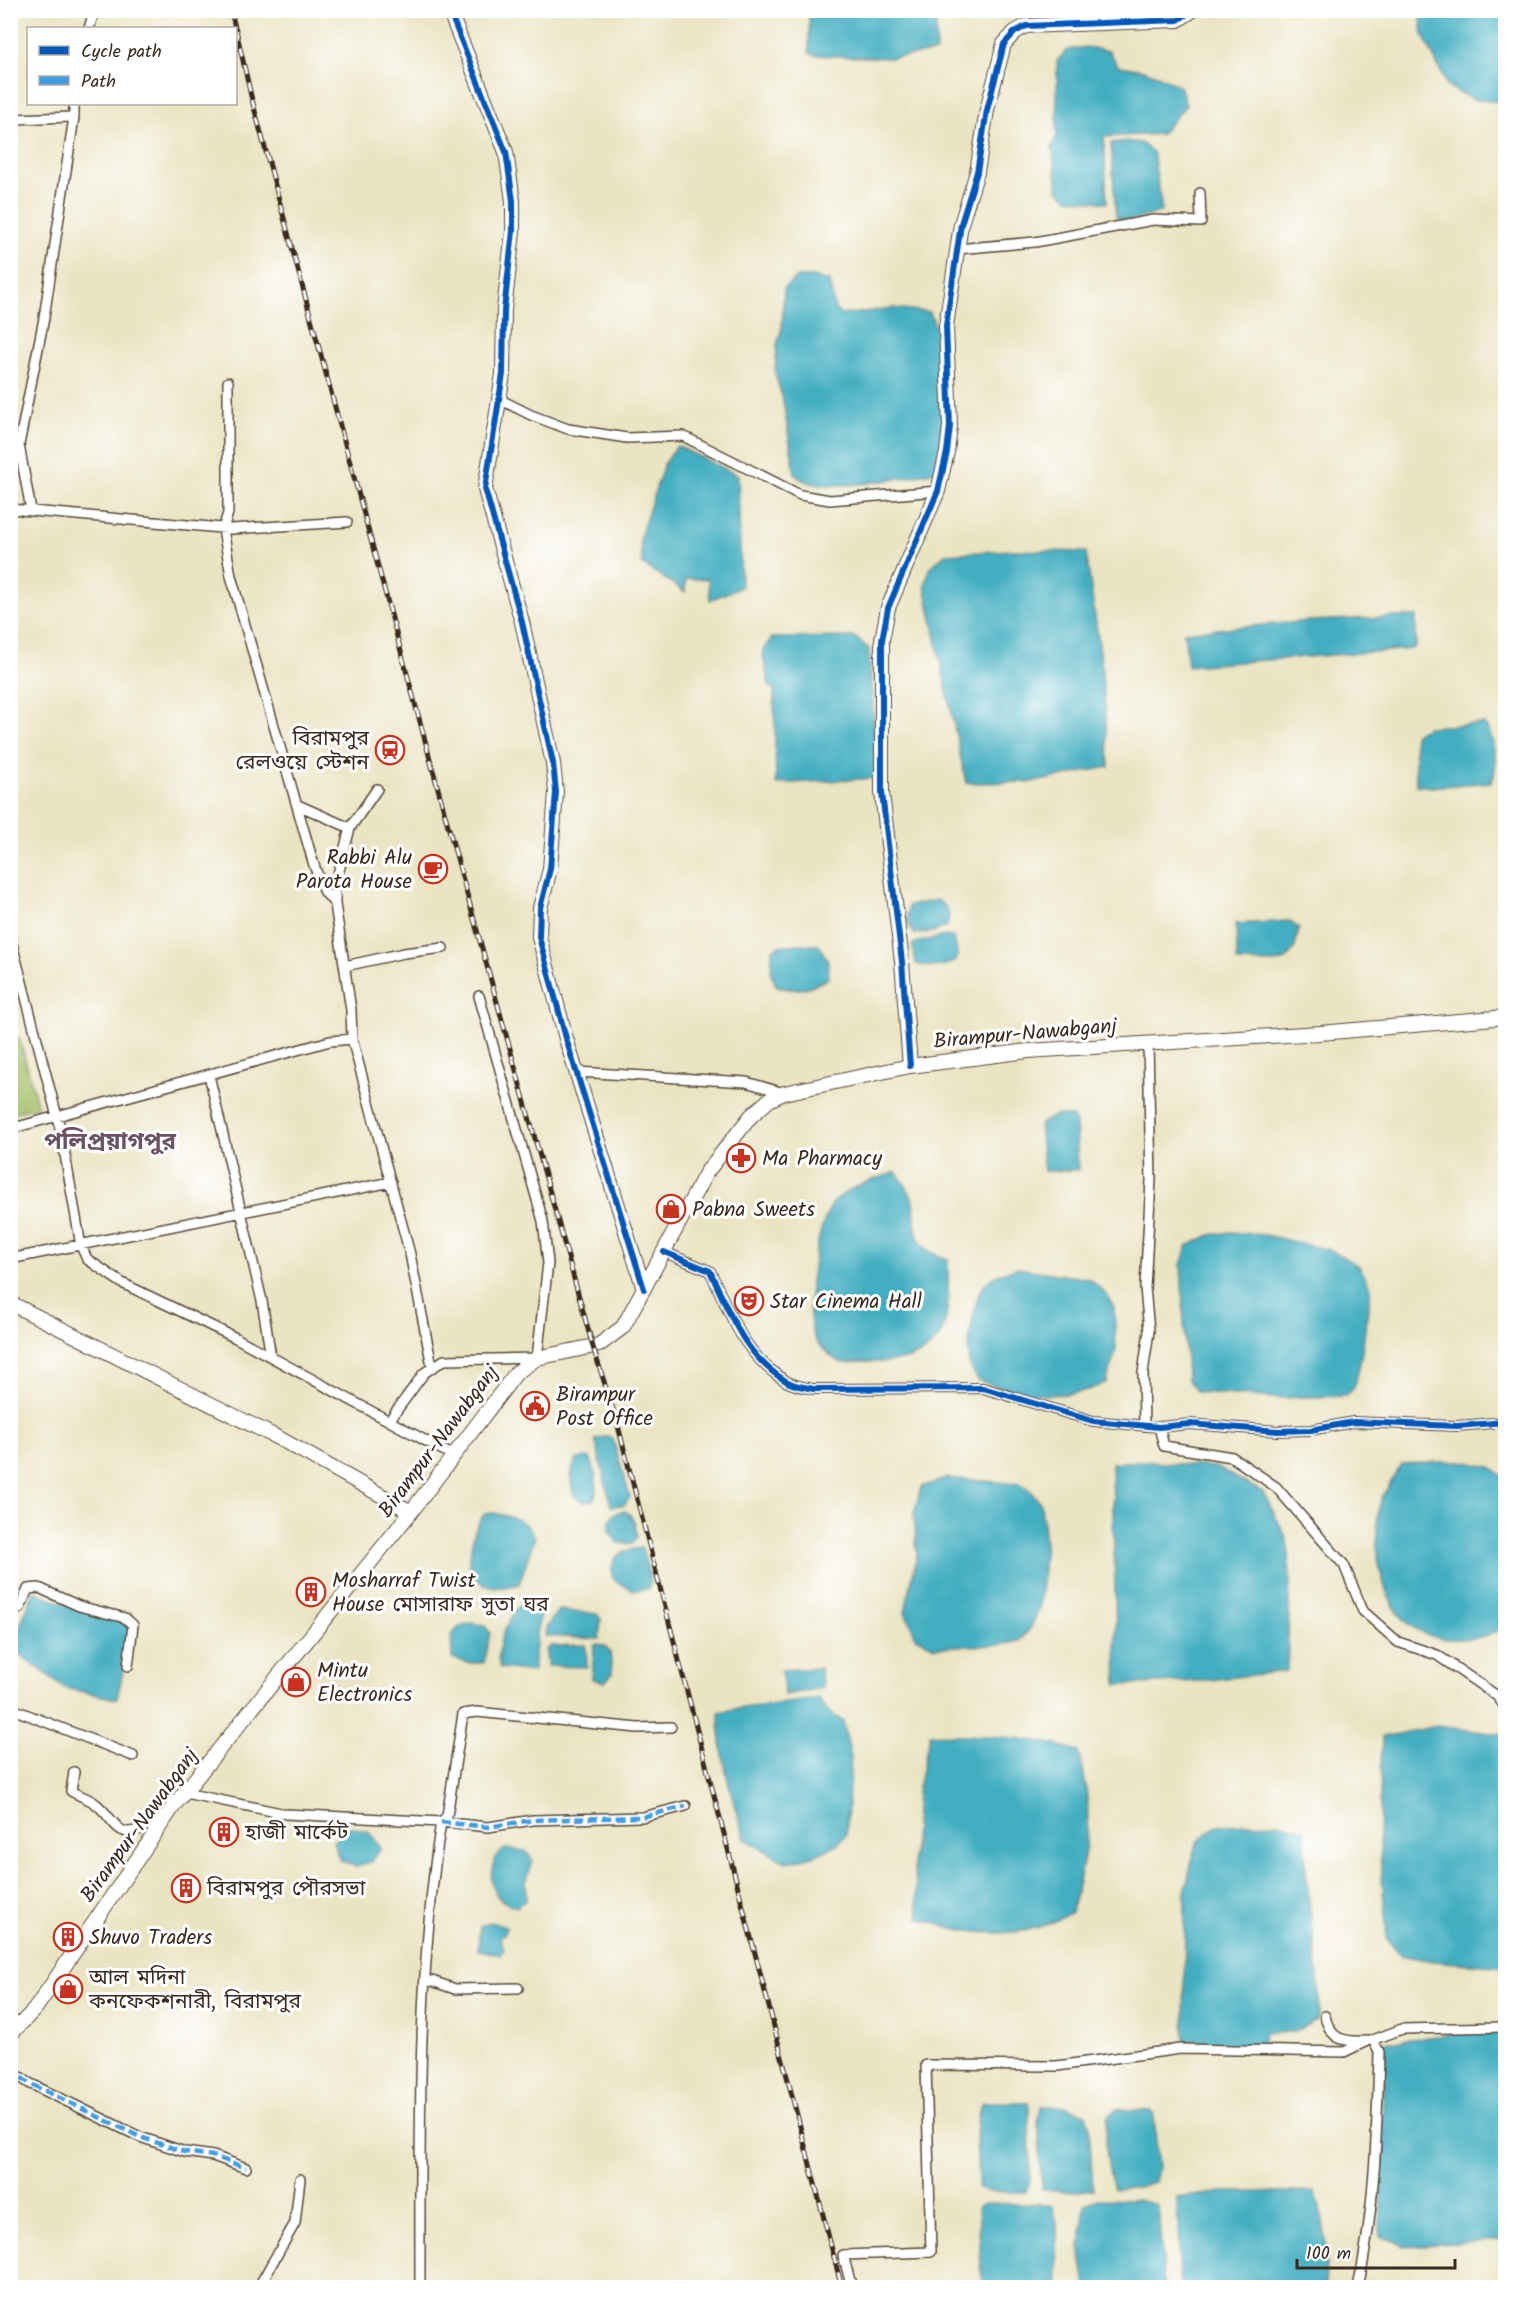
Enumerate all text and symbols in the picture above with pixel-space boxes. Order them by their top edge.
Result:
legend [27,27,237,105]
text: Cycle path [81,38,162,67]
text: Path [81,68,116,97]
place label: বিরামপুর রেলওয়ে স্টেশন [235,723,369,780]
station icon: বিরামপুর রেলওয়ে স্টেশন [374,734,406,766]
place label: Rabbi Alu Parota House [296,842,413,899]
cafe icon: Rabbi Alu Parota House [417,853,449,885]
street label: Birampur-Nawabganj [932,1010,1119,1059]
district label: পলিপ্রয়াগপুর [44,1123,177,1162]
pharmacy icon: Ma Pharmacy [725,1142,757,1174]
place label: Ma Pharmacy [762,1143,882,1176]
shop icon: Pabna Sweets [655,1193,687,1225]
place label: Pabna Sweets [692,1194,815,1227]
theatre icon: Star Cinema Hall [733,1285,765,1317]
place label: Star Cinema Hall [770,1286,922,1319]
street label: Birampur-Nawabganj [371,1358,508,1525]
place label: Birampur Post Office [556,1379,654,1436]
public building icon: Birampur Post Office [519,1390,551,1422]
place label: Mosharraf Twist House মোসারাফ সুতা ঘর [332,1565,549,1622]
building icon: Mosharraf Twist House মোসারাফ সুতা ঘর [295,1576,327,1608]
place label: Mintu Electronics [317,1655,412,1712]
shop icon: Mintu Electronics [280,1666,312,1698]
street label: Birampur-Nawabganj [73,1741,208,1910]
building icon: হাজী মার্কেট [208,1816,240,1848]
place label: হাজী মার্কেট [244,1817,349,1850]
building icon: বিরামপুর পৌরসভা [170,1872,202,1904]
place label: বিরামপুর পৌরসভা [206,1873,366,1906]
building icon: Shuvo Traders [52,1921,84,1953]
place label: Shuvo Traders [89,1922,212,1955]
place label: আল মদিনা কনফেকশনারী, বিরামপুর [88,1962,302,2019]
shop icon: আল মদিনা কনফেকশনারী, বিরামপুর [52,1973,84,2005]
scale bar [1297,2232,1454,2270]
text: 100 m [1306,2240,1351,2269]

